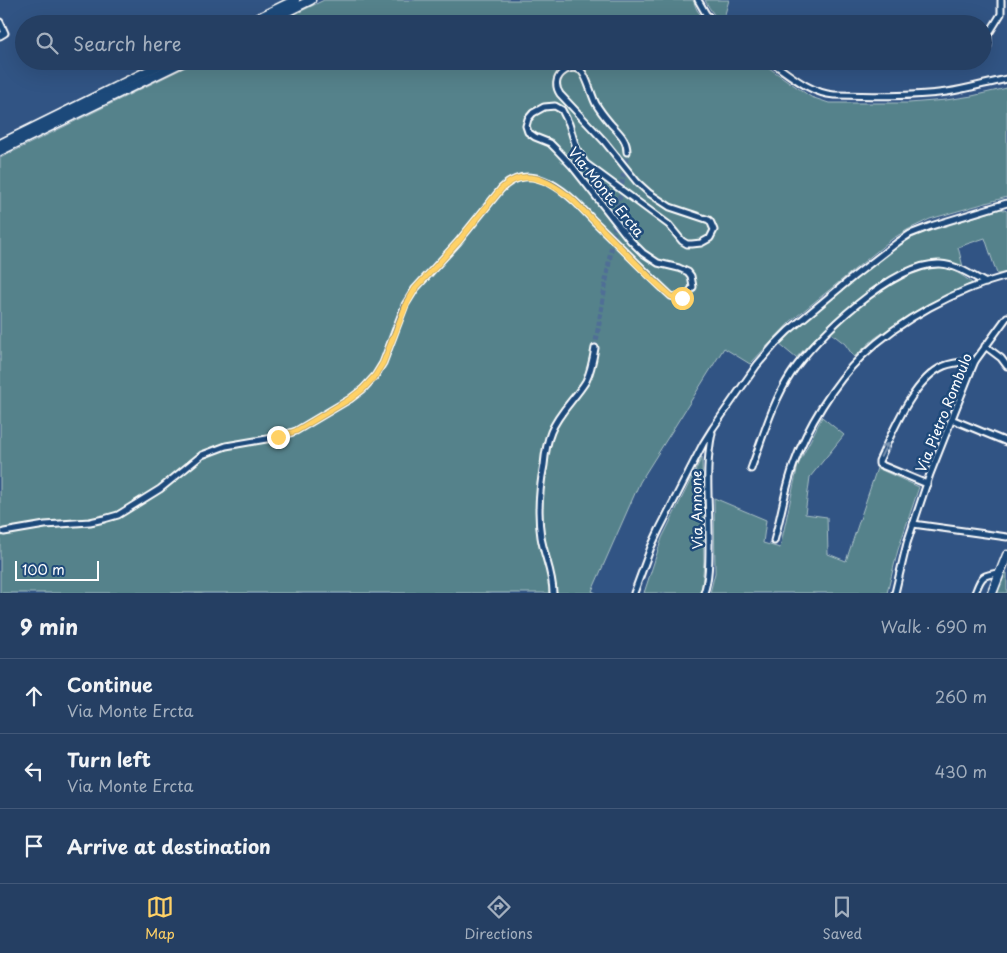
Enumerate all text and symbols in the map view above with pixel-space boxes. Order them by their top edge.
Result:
search box [15,15,992,70]
icon: search [33,29,61,57]
text: Search here [73,29,182,57]
street label: Via Monte Ercta [563,142,650,241]
route start [671,287,694,310]
street label: Via Pietro Rombulo [910,350,977,476]
route end [267,426,290,449]
one-way arrow [880,443,889,458]
street label: Via Annone [685,470,708,550]
scale bar [15,558,99,581]
text: 100 m [22,559,65,580]
text: 9 min [20,610,78,642]
text: Walk · 690 m [881,614,987,638]
text: Continue [67,670,153,698]
icon: ahead [20,682,48,710]
text: 260 m [935,684,987,708]
text: Via Monte Ercta [67,698,193,722]
text: Turn left [67,745,151,773]
icon: left [20,757,48,785]
text: 430 m [935,759,987,783]
text: Via Monte Ercta [67,773,193,797]
icon: arrive [20,832,48,860]
text: Arrive at destination [67,832,271,860]
tab: Map [145,893,175,944]
tab: Directions [465,893,533,944]
tab: Saved [822,893,862,944]

